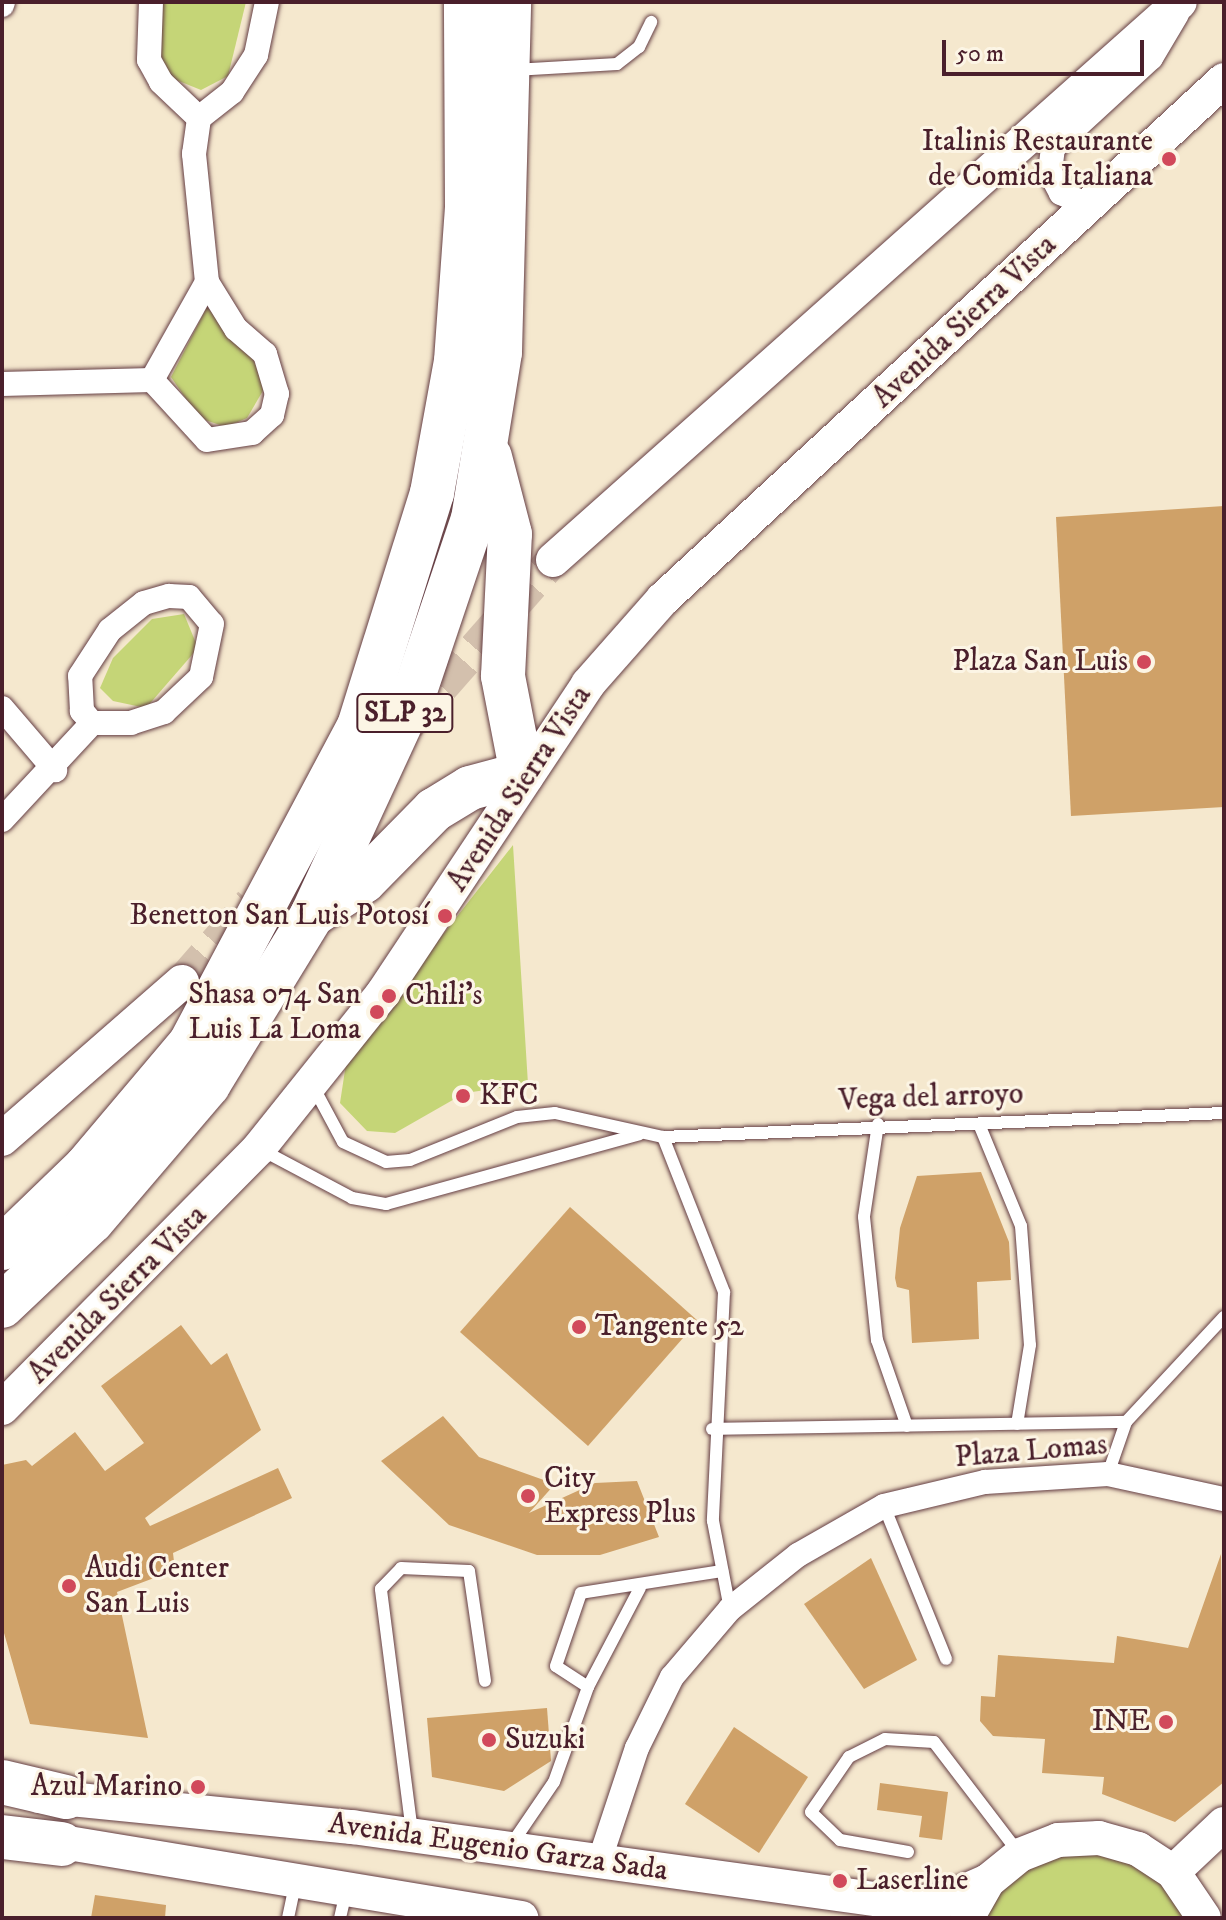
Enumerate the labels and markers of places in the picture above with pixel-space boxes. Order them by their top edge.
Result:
place label: Italinis Restaurante de Comida Italiana [922,124,1153,194]
marker: Italinis Restaurante de Comida Italiana [1160,150,1178,168]
place label: Plaza San Luis [952,644,1128,680]
marker: Plaza San Luis [1135,653,1153,671]
place label: Benetton San Luis Potosí [129,898,429,934]
marker: Benetton San Luis Potosí [436,907,454,925]
place label: Shasa 074 San Luis La Loma [188,977,361,1048]
place label: Chili's [405,978,482,1014]
marker: Chili's [380,987,398,1005]
marker: Shasa 074 San Luis La Loma [368,1003,386,1021]
place label: KFC [479,1078,538,1114]
marker: KFC [454,1087,472,1105]
place label: Tangente 52 [595,1309,744,1345]
marker: Tangente 52 [570,1318,588,1336]
place label: City Express Plus [544,1461,696,1532]
marker: City Express Plus [519,1487,537,1505]
place label: Audi Center San Luis [85,1551,229,1622]
marker: Audi Center San Luis [60,1577,78,1595]
place label: INE [1092,1704,1150,1740]
marker: INE [1157,1713,1175,1731]
place label: Suzuki [505,1722,585,1758]
marker: Suzuki [480,1731,498,1749]
place label: Azul Marino [31,1769,182,1805]
marker: Azul Marino [189,1778,207,1796]
place label: Laserline [856,1863,969,1899]
marker: Laserline [831,1872,849,1890]

